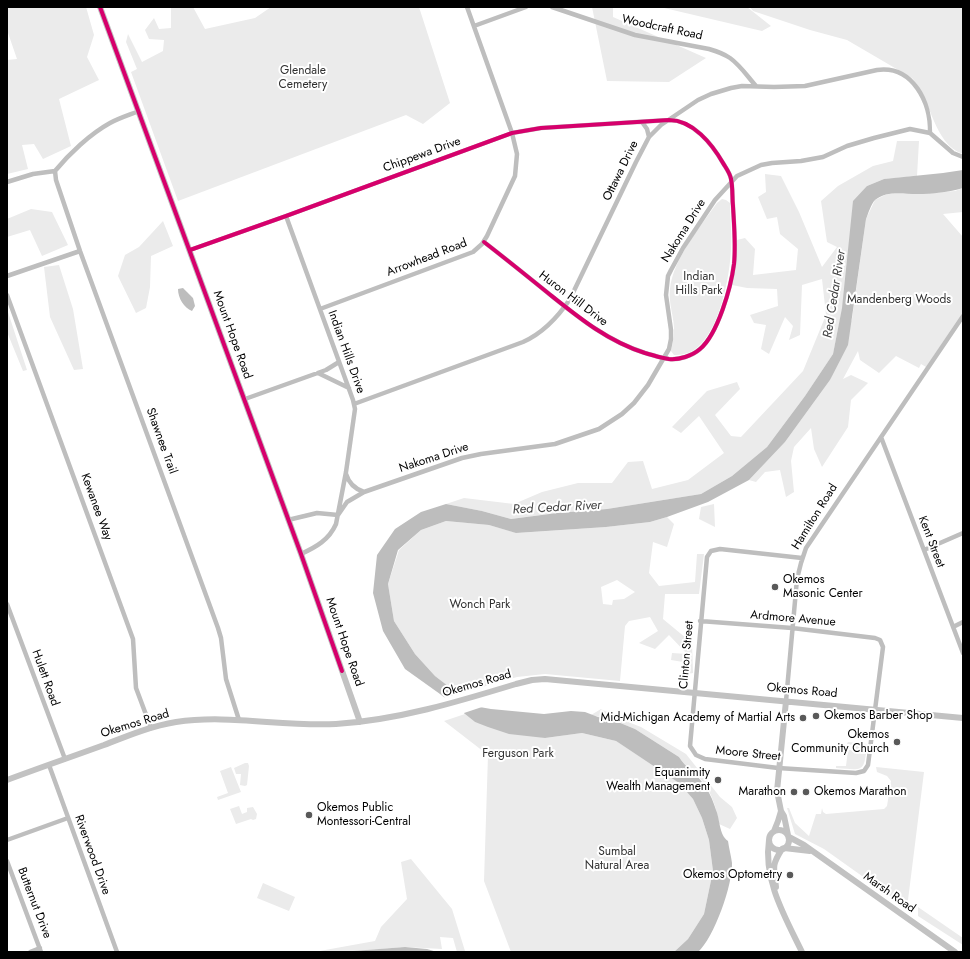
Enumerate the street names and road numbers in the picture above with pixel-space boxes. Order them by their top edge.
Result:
street label: Woodcraft Road [620,12,704,44]
street label: Chippewa Drive [381,134,463,176]
street label: Ottawa Drive [600,139,642,203]
street label: Nakoma Drive [659,197,709,265]
street label: Arrowhead Road [385,236,469,280]
street label: Huron Hill Drive [536,268,610,330]
street label: Mount Hope Road [209,289,255,381]
street label: Indian Hills Drive [324,309,368,395]
street label: Shawnee Trail [142,406,180,476]
street label: Nakoma Drive [397,440,471,476]
street label: Kewanee Way [77,472,115,542]
street label: Hamilton Road [789,481,841,553]
street label: Kent Street [915,514,947,570]
street label: Mount Hope Road [322,596,366,688]
street label: Ardmore Avenue [750,608,836,630]
street label: Clinton Street [677,620,697,690]
street label: Hulett Road [28,648,62,708]
street label: Okemos Road [441,667,513,701]
street label: Okemos Road [766,681,838,701]
street label: Okemos Road [99,707,171,741]
street label: Moore Street [715,743,781,765]
street label: Riverwood Drive [71,813,113,897]
street label: Butternut Drive [14,866,54,940]
street label: Marsh Road [860,870,918,916]

